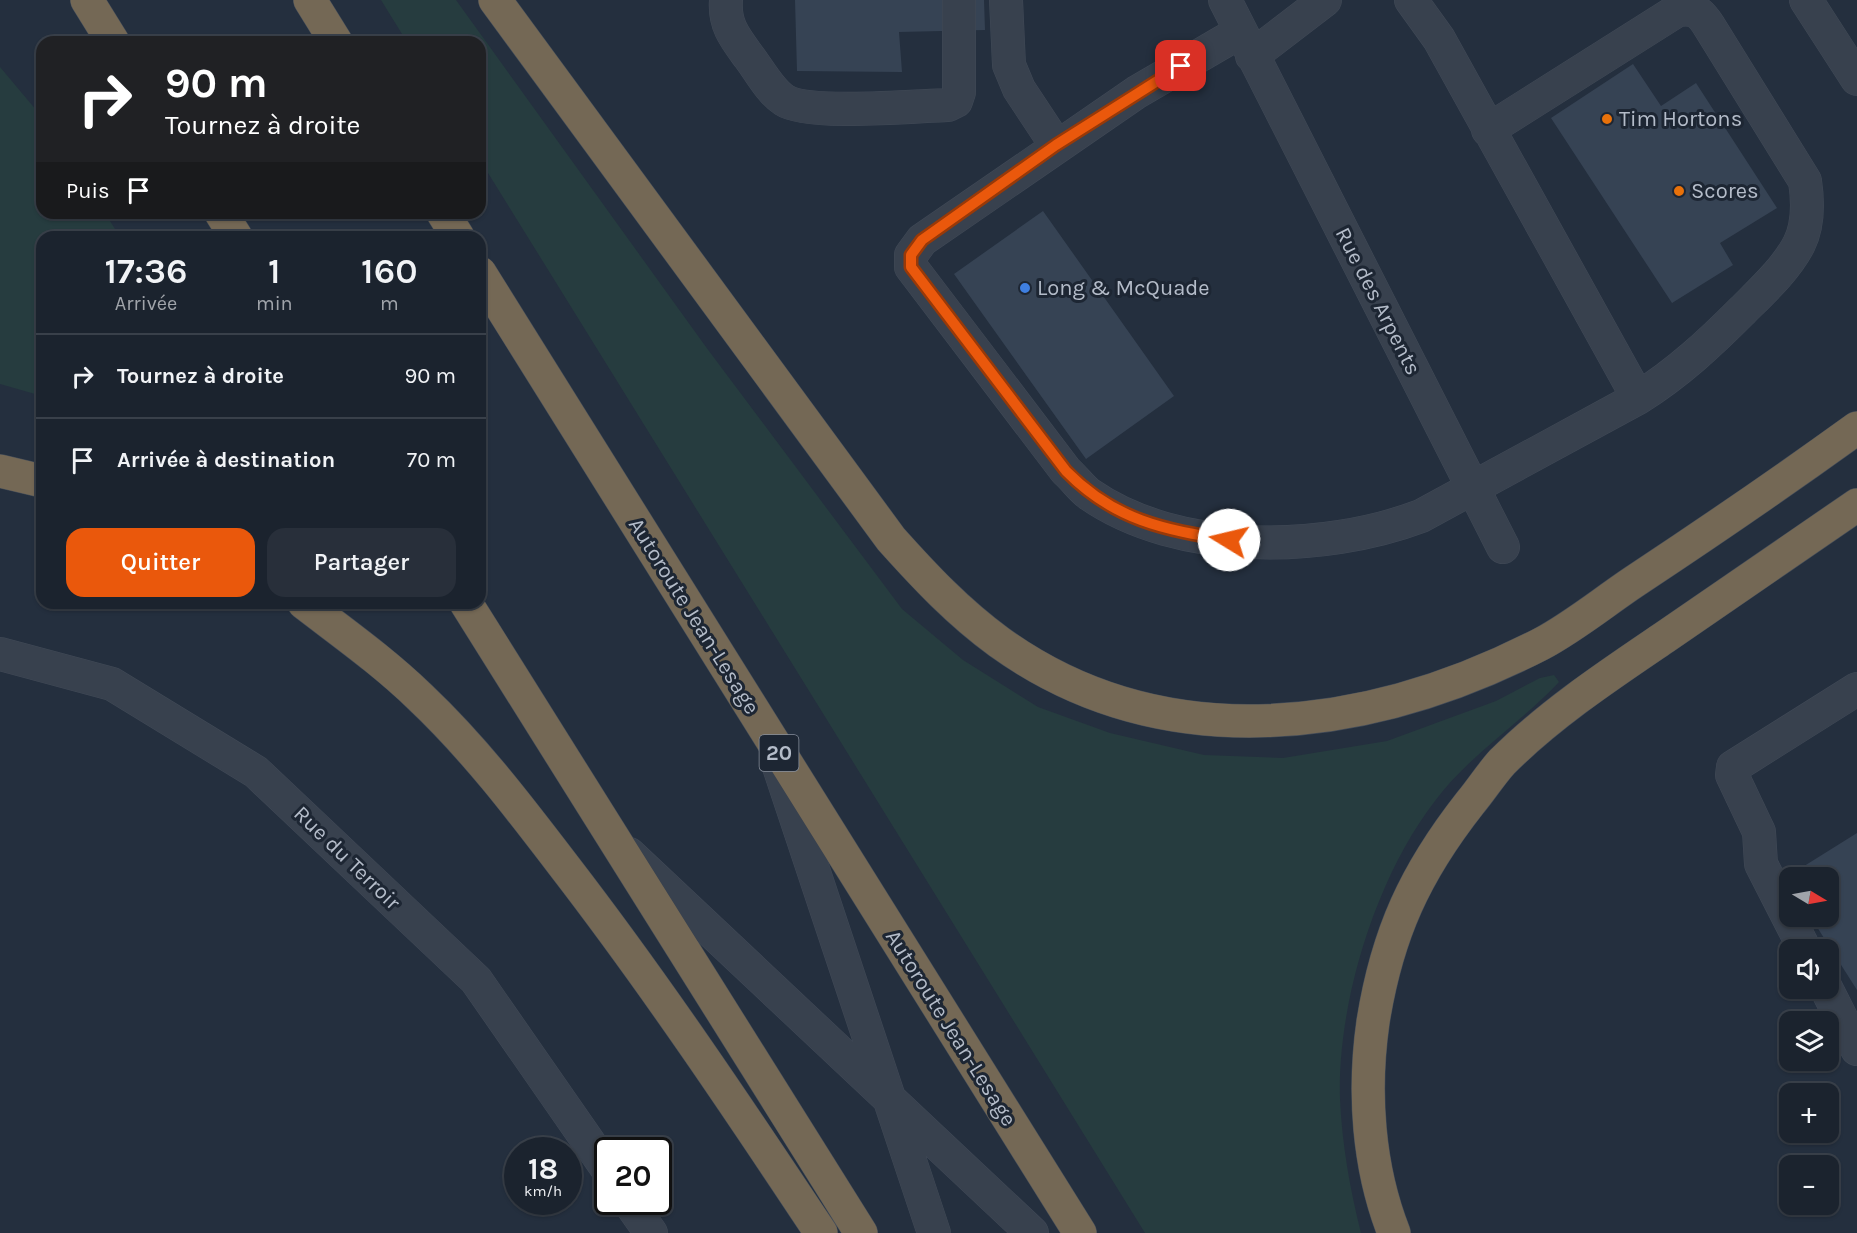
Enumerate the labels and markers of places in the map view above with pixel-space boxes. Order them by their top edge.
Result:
pin [1155,40,1206,91]
place label: Tim Hortons [1619,106,1742,132]
marker: Tim Hortons [1600,112,1614,126]
place label: Scores [1691,178,1759,204]
marker: Scores [1672,184,1686,198]
place label: Long & McQuade [1037,275,1210,301]
marker: Long & McQuade [1018,281,1032,295]

